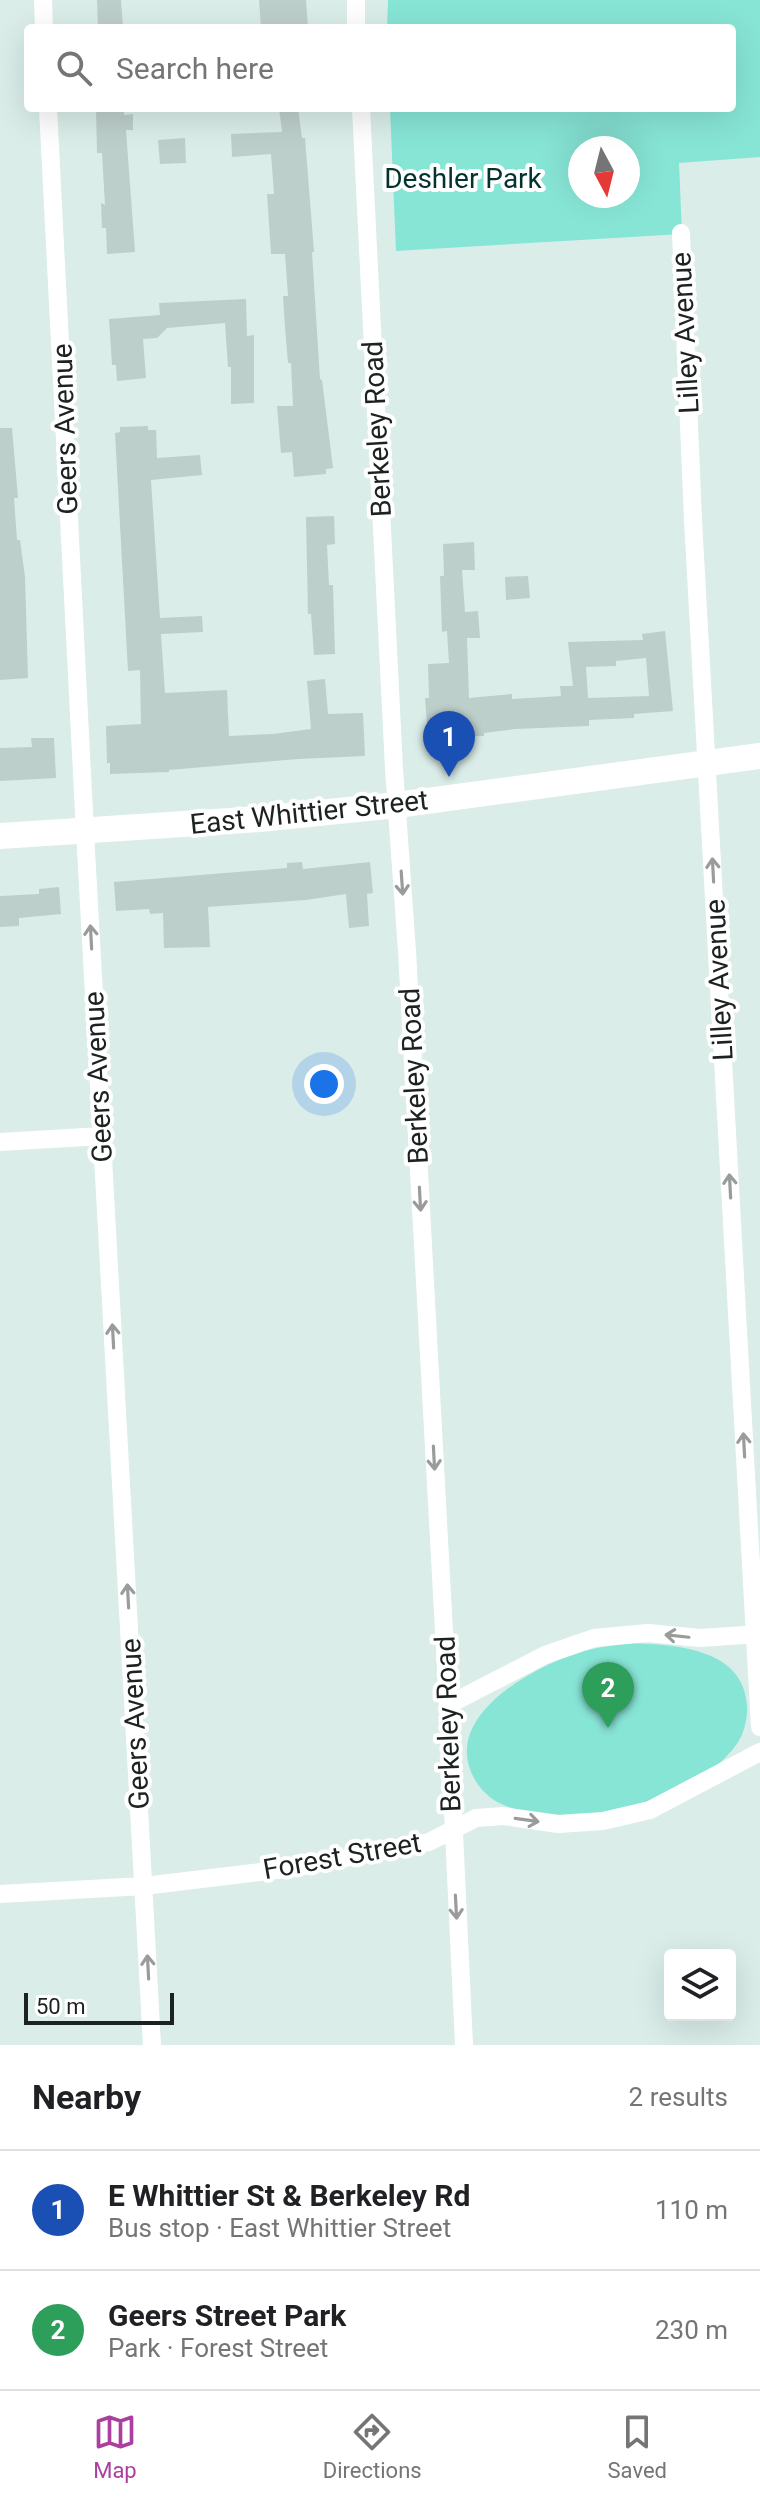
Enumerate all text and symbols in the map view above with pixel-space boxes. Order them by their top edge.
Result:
search box [24,24,736,112]
icon: search [52,46,96,90]
text: Search here [116,51,274,86]
north arrow [568,136,640,208]
park label: Deshler Park [384,162,543,195]
street label: Lilley Avenue [664,251,706,415]
street label: Berkeley Road [356,340,398,518]
street label: Geers Avenue [46,343,84,515]
pin: 1 [423,711,475,777]
street label: East Whittier Street [188,783,430,841]
one-way arrow [705,857,720,884]
one-way arrow [395,869,410,896]
street label: Lilley Avenue [698,898,740,1062]
one-way arrow [83,924,98,951]
street label: Berkeley Road [393,987,435,1165]
street label: Geers Avenue [77,991,119,1163]
your location [304,1064,344,1104]
one-way arrow [722,1173,737,1200]
one-way arrow [413,1185,428,1212]
one-way arrow [105,1323,120,1350]
one-way arrow [737,1432,752,1459]
one-way arrow [427,1444,442,1471]
one-way arrow [120,1583,135,1610]
one-way arrow [664,1628,691,1643]
street label: Berkeley Road [428,1635,468,1813]
street label: Geers Avenue [114,1638,156,1810]
pin: 2 [582,1662,634,1728]
one-way arrow [514,1813,540,1828]
street label: Forest Street [261,1826,423,1886]
one-way arrow [449,1893,464,1920]
map controls [664,1949,736,2021]
button: layers [664,1949,736,2021]
one-way arrow [140,1954,155,1981]
scale bar [24,1989,174,2025]
text: 50 m [36,1994,85,2019]
text: Nearby [32,2077,141,2117]
text: 2 results [629,2082,728,2112]
text: E Whittier St & Berkeley Rd [108,2178,470,2213]
text: 1 [51,2195,65,2225]
text: 110 m [655,2195,728,2225]
text: Bus stop · East Whittier Street [108,2213,451,2243]
text: Geers Street Park [108,2298,346,2333]
text: 2 [51,2315,65,2345]
text: 230 m [655,2315,728,2345]
text: Park · Forest Street [108,2333,328,2363]
tab: Map [93,2410,137,2483]
tab: Directions [323,2410,422,2483]
tab: Saved [608,2410,667,2483]

